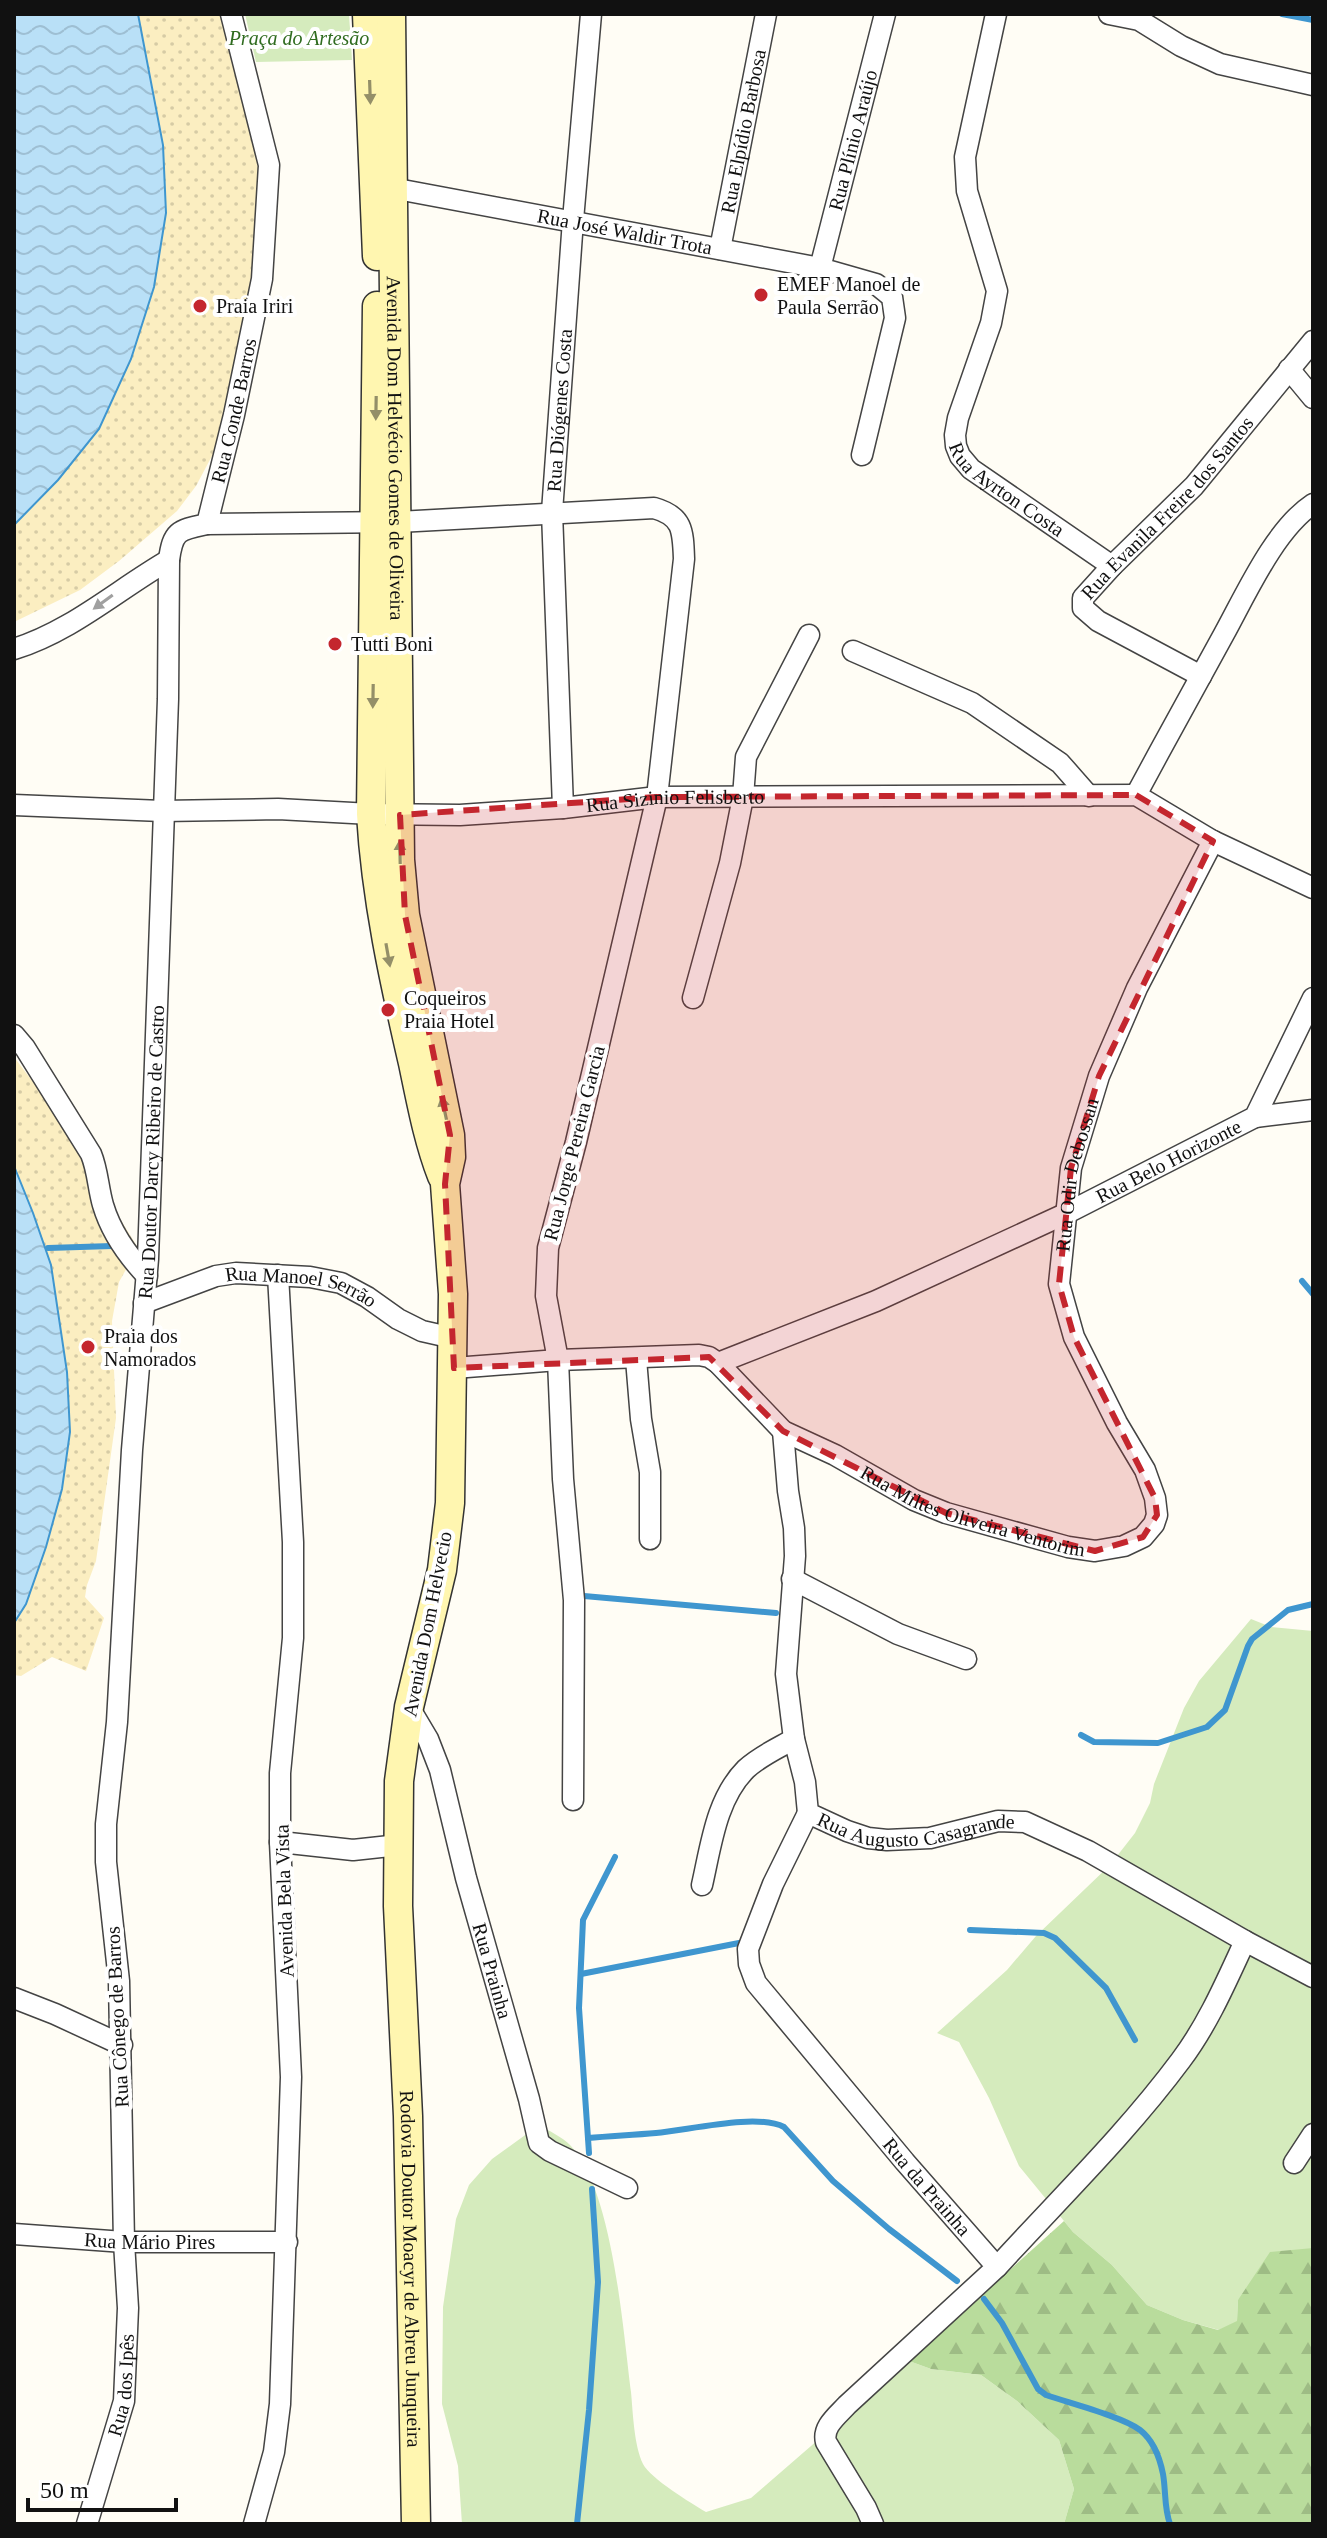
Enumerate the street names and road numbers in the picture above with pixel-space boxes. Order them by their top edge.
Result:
street label: Rua Elpídio Barbosa [716,47,770,215]
street label: Rua Plínio Araújo [824,67,881,213]
street label: Rua José Waldir Trota [535,204,714,259]
street label: Avenida Dom Helvécio Gomes de Oliveira [383,275,408,621]
street label: Rua Diógenes Costa [542,328,576,493]
street label: Rua Conde Barros [207,336,261,485]
street label: Rua Evanila Freire dos Santos [1076,412,1258,604]
street label: Rua Ayrton Costa [945,439,1069,541]
street label: Rua Sizinio Felisberto [585,786,764,816]
street label: Rua Doutor Darcy Ribeiro de Castro [134,1005,168,1300]
street label: Rua Jorge Pereira Garcia [539,1043,610,1243]
street label: Rua Odir Debossan [1051,1095,1103,1253]
street label: Rua Belo Horizonte [1092,1115,1245,1207]
street label: Rua Manoel Serrão [224,1262,381,1311]
street label: Rua Miltes Oliveira Ventorim [857,1461,1087,1560]
street label: Avenida Dom Helvecio [398,1529,456,1719]
street label: Rua Augusto Casagrande [814,1808,1015,1852]
street label: Avenida Bela Vista [270,1824,298,1978]
street label: Rua Prainha [468,1920,517,2021]
street label: Rua Cônego de Barros [101,1925,134,2108]
street label: Rodovia Doutor Moacyr de Abreu Junqueira [396,2090,425,2448]
street label: Rua da Prainha [879,2133,975,2240]
street label: Rua Mário Pires [83,2228,216,2253]
street label: Rua dos Ipês [103,2333,138,2439]

